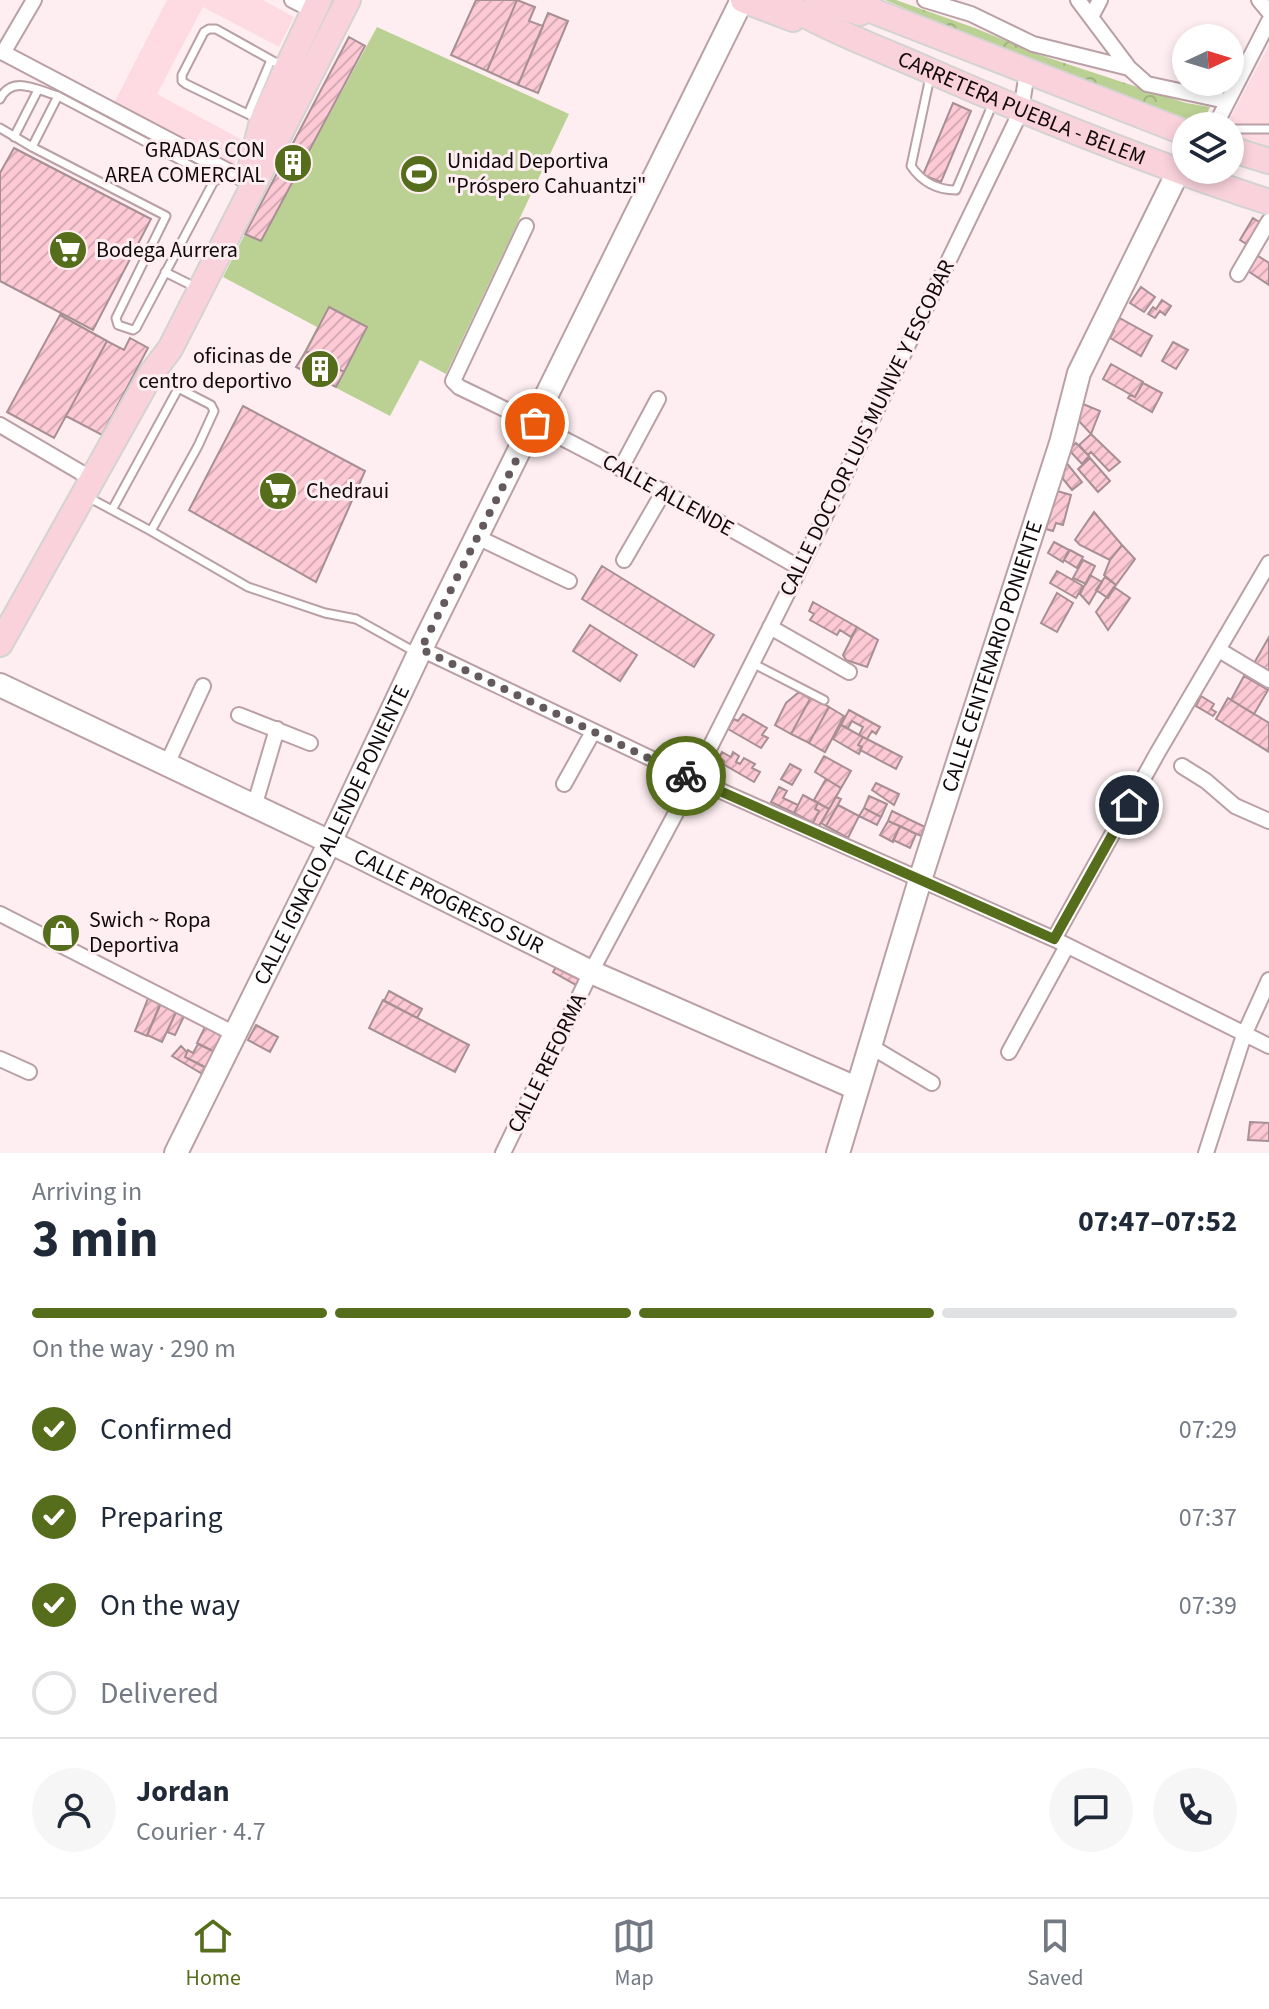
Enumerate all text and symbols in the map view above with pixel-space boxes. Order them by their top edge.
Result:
north arrow [1172,24,1244,96]
map controls [1172,24,1244,184]
street label: CARRETERA PUEBLA - BELEM [893,43,1150,173]
button: layers [1172,112,1244,184]
place label: GRADAS CON AREA COMERCIAL [105,134,265,191]
building icon: GRADAS CON AREA COMERCIAL [272,142,314,184]
place label: Unidad Deportiva "Próspero Cahuantzi" [447,145,646,202]
sports icon: Unidad Deportiva "Próspero Cahuantzi" [398,153,440,195]
supermarket icon: Bodega Aurrera [47,229,89,271]
place label: Bodega Aurrera [96,234,238,266]
street label: CALLE DOCTOR LUIS MUNIVE Y ESCOBAR [771,254,963,602]
place label: oficinas de centro deportivo [138,340,292,397]
building icon: oficinas de centro deportivo [299,348,341,390]
pin [501,389,569,457]
icon: bag [513,401,557,445]
street label: CALLE ALLENDE [596,446,740,544]
supermarket icon: Chedraui [257,470,299,512]
place label: Chedraui [306,475,389,507]
street label: CALLE CENTENARIO PONIENTE [933,517,1051,796]
street label: CALLE IGNACIO ALLENDE PONIENTE [246,680,418,991]
courier [646,736,726,816]
icon: bike [664,754,708,798]
pin [1095,771,1163,839]
icon: home [1107,783,1151,827]
street label: CALLE PROGRESO SUR [348,840,549,962]
place label: Swich ~ Ropa Deportiva [89,904,211,961]
shop icon: Swich ~ Ropa Deportiva [40,912,82,954]
street label: CALLE REFORMA [499,988,595,1138]
text: Arriving in [32,1173,142,1210]
text: 07:47–07:52 [1078,1200,1237,1243]
text: 3 min [32,1203,159,1277]
text: On the way · 290 m [32,1330,236,1367]
icon: check [32,1407,76,1451]
text: Confirmed [100,1408,233,1451]
text: 07:29 [1179,1411,1237,1448]
icon: check [32,1495,76,1539]
text: Preparing [100,1496,223,1539]
text: 07:37 [1179,1499,1237,1536]
icon: check [32,1583,76,1627]
text: On the way [100,1584,240,1627]
text: 07:39 [1179,1587,1237,1624]
text: Delivered [100,1672,219,1715]
button: person [32,1768,116,1852]
button: chat [1049,1768,1133,1852]
button: phone [1153,1768,1237,1852]
text: Jordan [136,1770,230,1813]
text: Courier · 4.7 [136,1813,266,1850]
tab: Home [186,1914,241,1994]
tab: Map [612,1914,656,1994]
tab: Saved [1027,1914,1083,1994]

